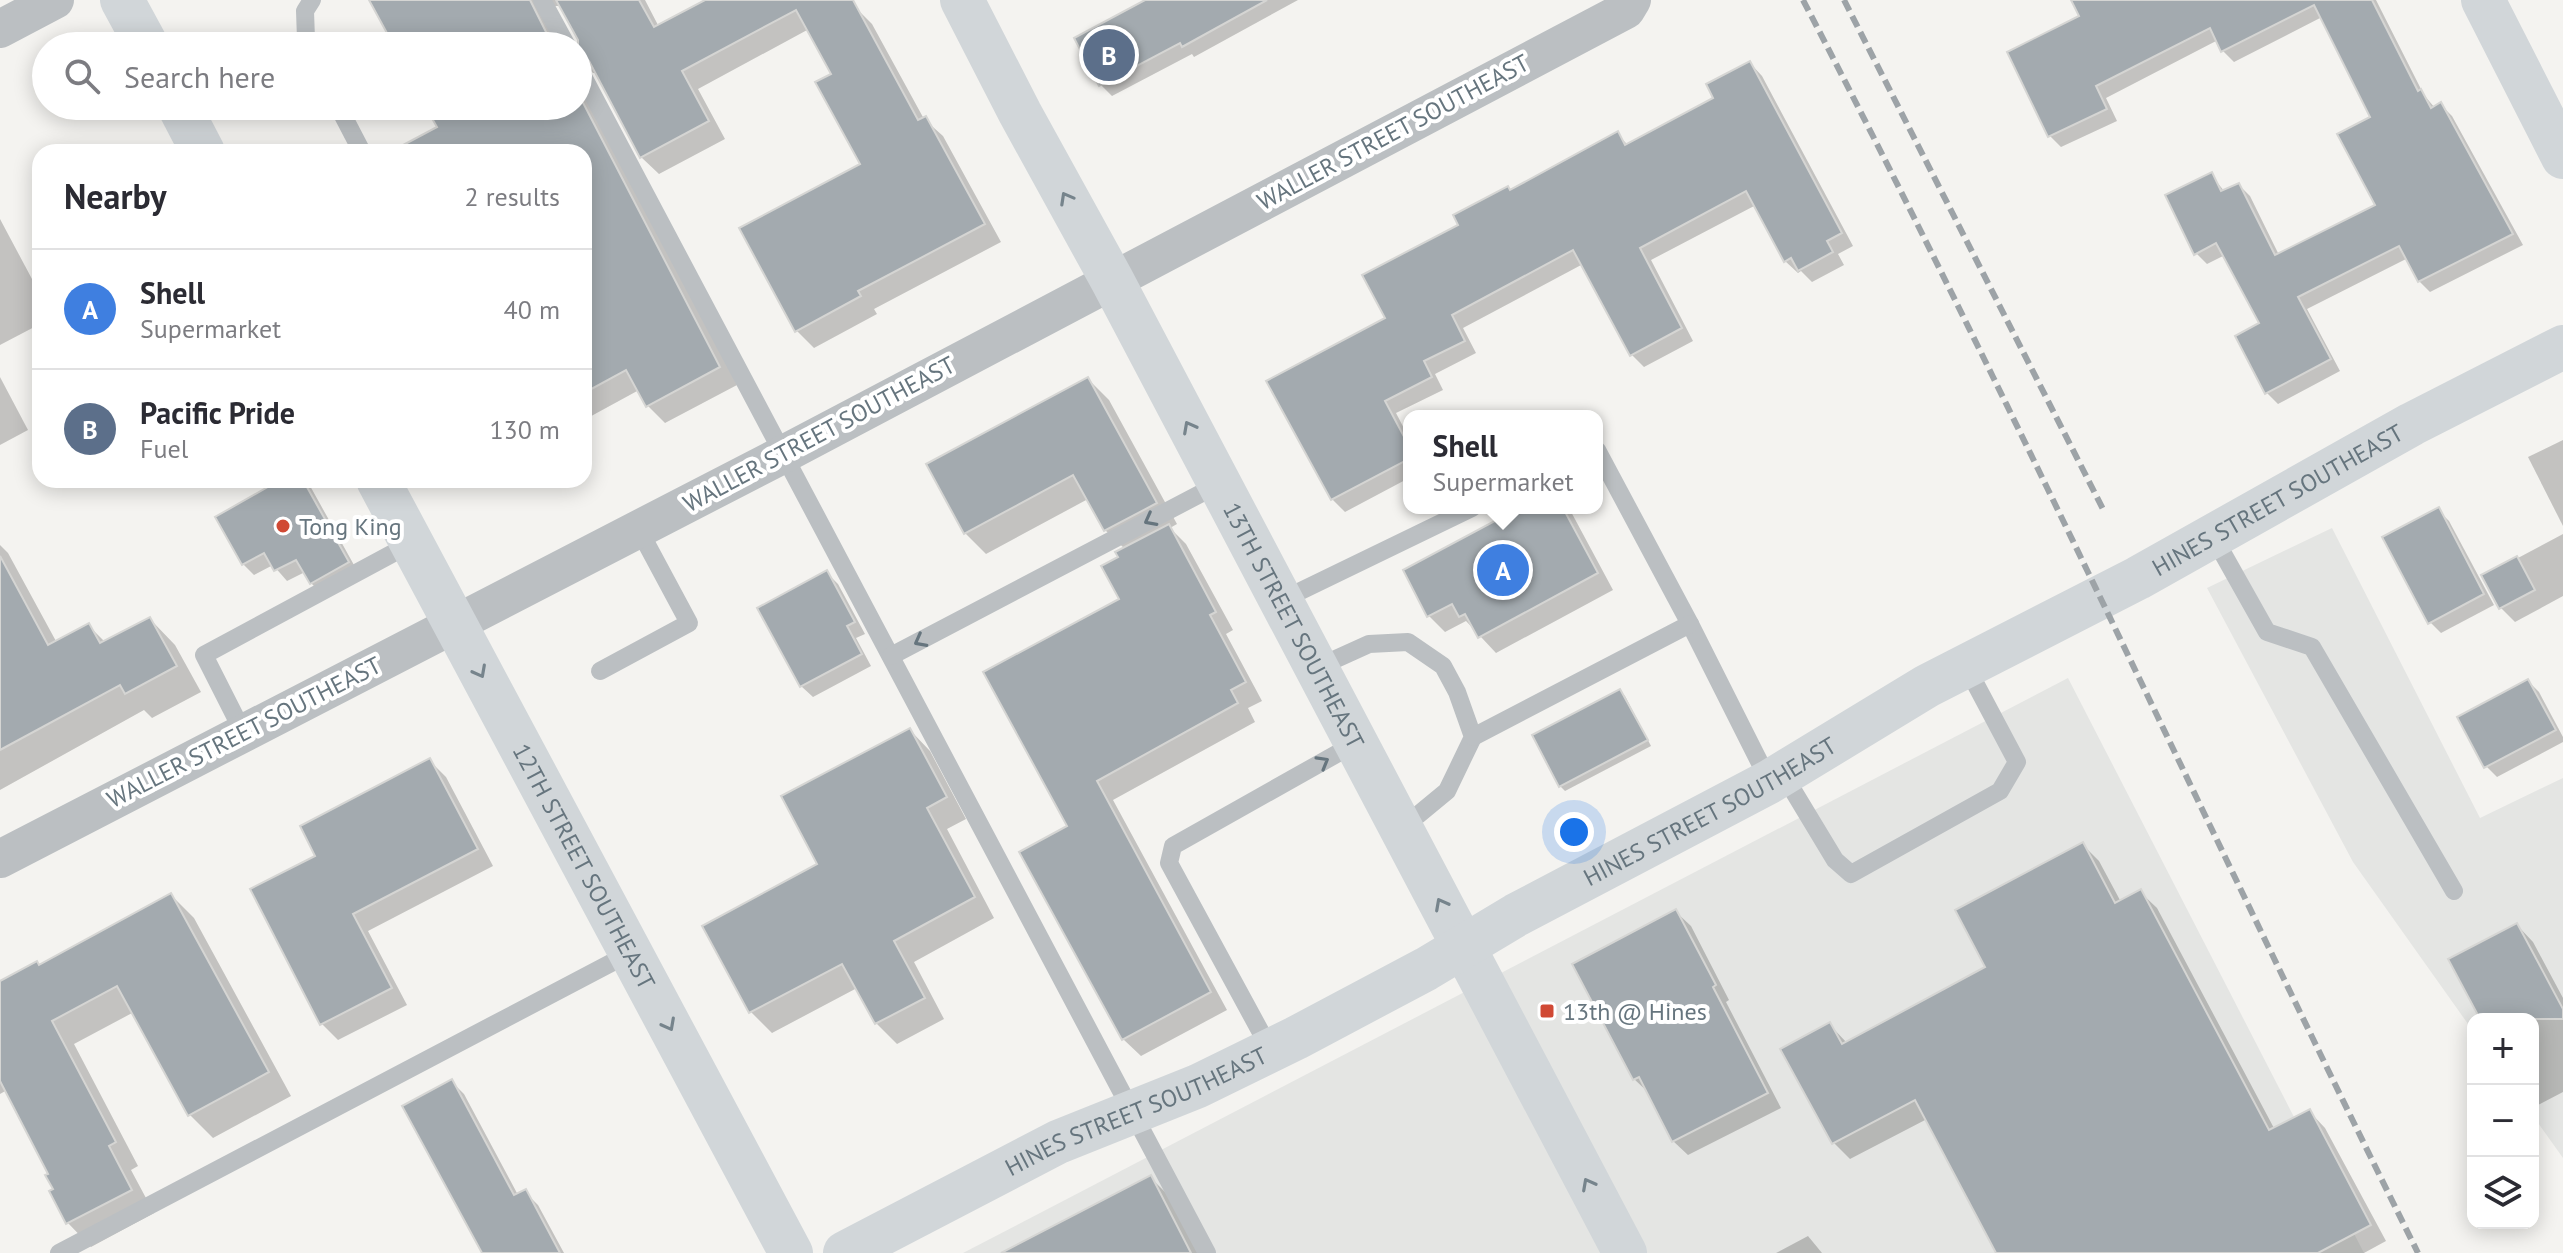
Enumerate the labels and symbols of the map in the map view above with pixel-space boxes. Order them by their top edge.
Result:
pin: B [1083,25,1135,85]
street label: WALLER STREET SOUTHEAST [1252,47,1534,217]
one-way arrow [1060,192,1076,206]
street label: WALLER STREET SOUTHEAST [678,349,960,519]
street label: HINES STREET SOUTHEAST [2146,417,2409,583]
one-way arrow [1183,420,1198,435]
street label: 13TH STREET SOUTHEAST [1216,497,1372,754]
place label: Tong King [299,511,402,542]
one-way arrow [1143,511,1158,526]
marker: Tong King [274,517,292,535]
pin: A [1477,540,1529,600]
one-way arrow [913,632,928,647]
street label: WALLER STREET SOUTHEAST [102,649,386,815]
one-way arrow [471,664,486,679]
street label: HINES STREET SOUTHEAST [1578,729,1842,892]
street label: 12TH STREET SOUTHEAST [506,738,663,995]
one-way arrow [1315,756,1329,771]
your location [1554,812,1594,852]
one-way arrow [1435,898,1450,913]
place label: 13th @ Hines [1563,996,1707,1027]
marker: 13th @ Hines [1538,1002,1556,1020]
one-way arrow [659,1017,674,1032]
street label: HINES STREET SOUTHEAST [999,1039,1272,1183]
one-way arrow [1583,1178,1598,1192]

